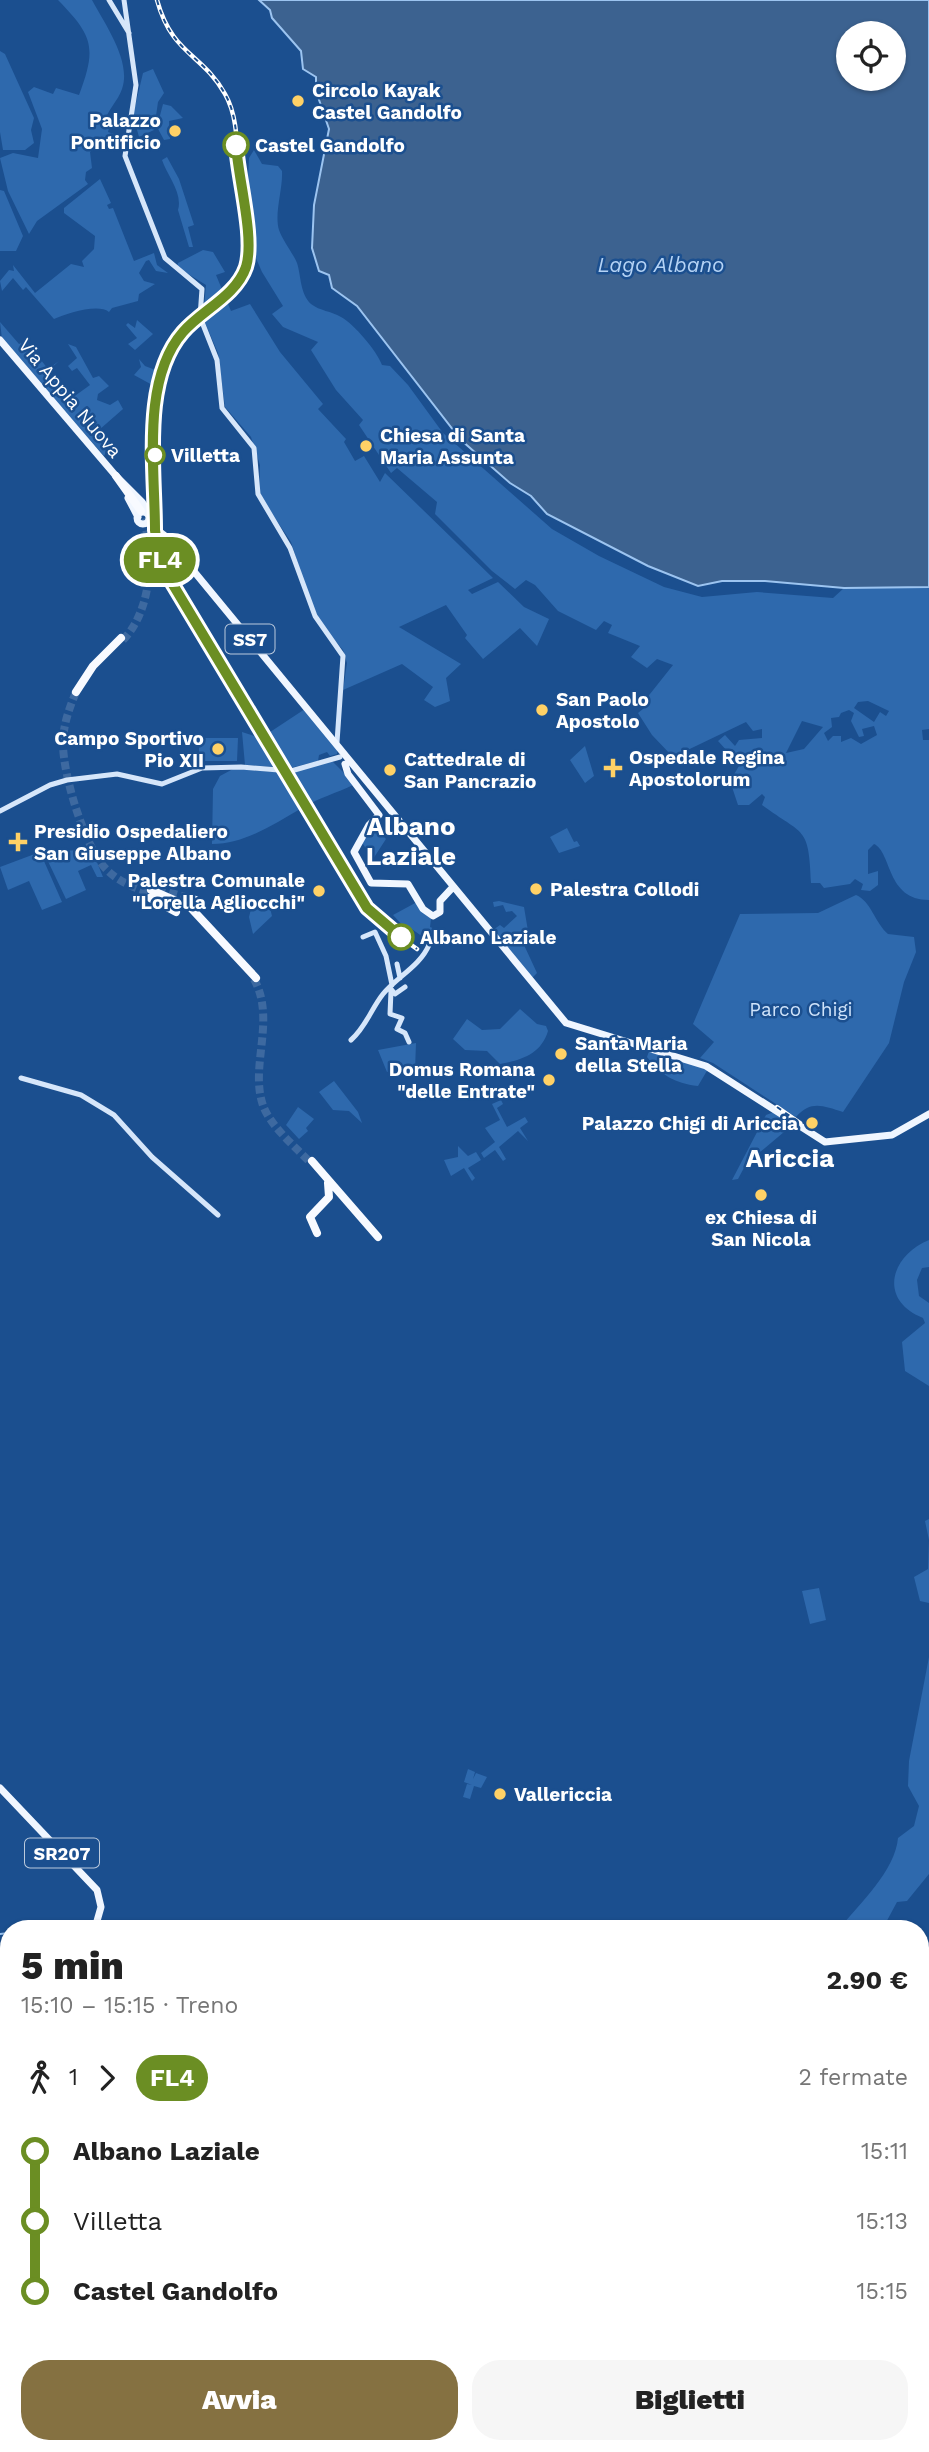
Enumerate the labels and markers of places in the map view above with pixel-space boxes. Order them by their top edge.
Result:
place label: Circolo Kayak Castel Gandolfo [312,79,462,124]
marker: Circolo Kayak Castel Gandolfo [290,93,306,109]
place label: Palazzo Pontificio [71,109,161,154]
marker: Palazzo Pontificio [167,123,183,139]
marker: Castel Gandolfo [223,132,249,158]
place label: Castel Gandolfo [255,134,405,157]
place label: Chiesa di Santa Maria Assunta [380,424,525,469]
marker: Chiesa di Santa Maria Assunta [358,438,374,454]
place label: Villetta [171,444,240,467]
marker: Villetta [145,445,165,465]
place label: San Paolo Apostolo [556,688,649,733]
marker: San Paolo Apostolo [534,702,550,718]
place label: Campo Sportivo Pio XII [54,727,204,772]
marker: Campo Sportivo Pio XII [210,741,226,757]
place label: Ospedale Regina Apostolorum [629,746,785,791]
place label: Cattedrale di San Pancrazio [404,748,536,793]
marker: Ospedale Regina Apostolorum [603,758,623,778]
marker: Cattedrale di San Pancrazio [382,762,398,778]
place label: Presidio Ospedaliero San Giuseppe Albano [34,820,231,865]
marker: Presidio Ospedaliero San Giuseppe Albano [8,832,28,852]
place label: Palestra Comunale "Lorella Agliocchi" [127,869,305,914]
place label: Palestra Collodi [550,878,699,901]
marker: Palestra Collodi [528,881,544,897]
marker: Palestra Comunale "Lorella Agliocchi" [311,883,327,899]
marker: Albano Laziale [388,924,414,950]
place label: Albano Laziale [420,926,556,949]
place label: Santa Maria della Stella [575,1032,688,1077]
marker: Santa Maria della Stella [553,1046,569,1062]
place label: Domus Romana "delle Entrate" [389,1058,535,1103]
marker: Domus Romana "delle Entrate" [541,1072,557,1088]
place label: Palazzo Chigi di Ariccia [582,1112,798,1135]
marker: Palazzo Chigi di Ariccia [804,1115,820,1131]
marker: ex Chiesa di San Nicola [753,1187,769,1203]
place label: ex Chiesa di San Nicola [705,1206,817,1251]
place label: Vallericcia [514,1783,612,1806]
marker: Vallericcia [492,1786,508,1802]

